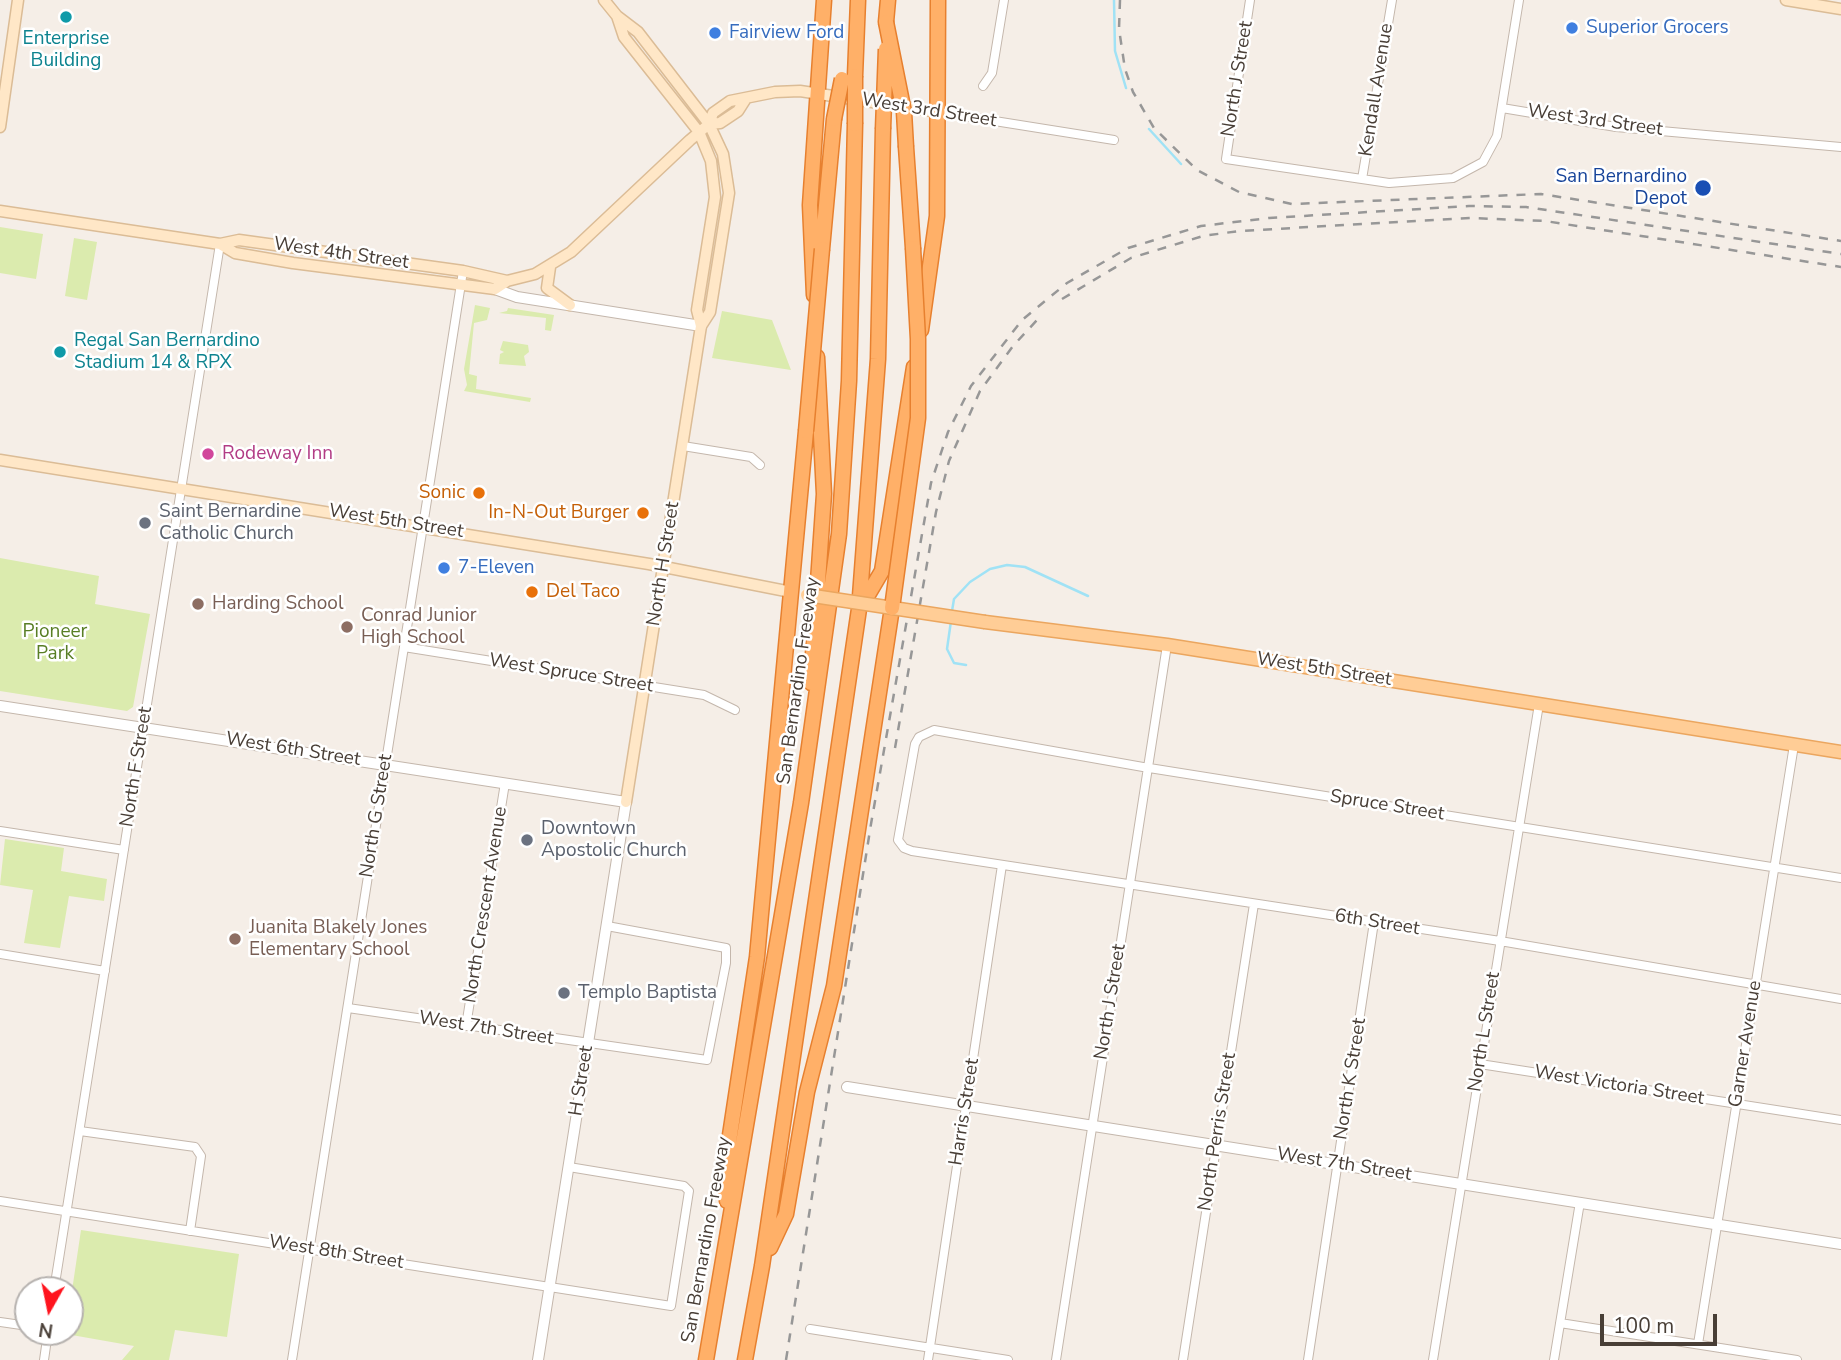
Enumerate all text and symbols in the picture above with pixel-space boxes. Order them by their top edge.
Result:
marker: Enterprise Building [58,9,74,25]
place label: Superior Grocers [1586,17,1729,39]
street label: North J Street [1218,19,1258,139]
marker: Superior Grocers [1564,20,1580,36]
place label: Fairview Ford [729,22,844,44]
street label: Kendall Avenue [1355,22,1399,158]
marker: Fairview Ford [707,25,723,41]
place label: Enterprise Building [23,28,109,72]
street label: West 3rd Street [860,89,998,133]
street label: West 3rd Street [1526,100,1664,142]
place label: San Bernardino Depot [1555,166,1687,210]
marker: San Bernardino Depot [1693,178,1713,198]
street label: West 4th Street [272,233,410,275]
place label: Regal San Bernardino Stadium 14 & RPX [74,330,260,374]
marker: Regal San Bernardino Stadium 14 & RPX [52,344,68,360]
place label: Rodeway Inn [222,443,333,465]
marker: Rodeway Inn [200,446,216,462]
place label: Sonic [419,482,465,504]
marker: Sonic [471,485,487,501]
street label: West 5th Street [327,500,465,544]
street label: North H Street [643,500,685,628]
place label: Saint Bernardine Catholic Church [159,501,301,545]
place label: In-N-Out Burger [488,502,629,524]
marker: In-N-Out Burger [635,505,651,521]
marker: Saint Bernardine Catholic Church [137,515,153,531]
place label: 7-Eleven [458,557,535,579]
marker: 7-Eleven [436,560,452,576]
street label: San Bernardino Freeway [773,576,825,786]
place label: Del Taco [546,581,620,603]
marker: Del Taco [524,584,540,600]
place label: Harding School [212,593,344,615]
marker: Harding School [190,596,206,612]
place label: Conrad Junior High School [361,605,477,649]
marker: Conrad Junior High School [339,619,355,635]
park label: Pioneer Park [23,621,87,665]
street label: West 5th Street [1255,648,1393,692]
street label: West Spruce Street [487,650,655,698]
street label: North F Street [116,705,158,829]
street label: West 6th Street [224,728,362,772]
street label: North G Street [356,753,398,879]
street label: Spruce Street [1328,786,1446,826]
street label: North Crescent Avenue [459,805,513,1005]
place label: Downtown Apostolic Church [541,818,687,862]
marker: Downtown Apostolic Church [519,832,535,848]
street label: 6th Street [1333,905,1421,941]
place label: Juanita Blakely Jones Elementary School [249,917,427,961]
marker: Juanita Blakely Jones Elementary School [227,931,243,947]
street label: North J Street [1091,942,1131,1062]
street label: North L Street [1464,970,1506,1094]
street label: Garner Avenue [1725,979,1767,1109]
place label: Templo Baptista [578,982,717,1004]
marker: Templo Baptista [556,985,572,1001]
street label: West 7th Street [417,1007,555,1051]
street label: North K Street [1330,1017,1372,1141]
street label: H Street [565,1044,599,1118]
street label: North Perris Street [1194,1051,1242,1213]
street label: Harris Street [945,1057,985,1167]
street label: West Victoria Street [1532,1061,1706,1111]
street label: San Bernardino Freeway [678,1135,736,1345]
street label: West 7th Street [1275,1143,1413,1187]
street label: West 8th Street [267,1231,405,1275]
north arrow [14,1276,84,1346]
scale bar [1603,1300,1720,1344]
text: 100 m [1613,1312,1674,1340]
text: N [37,1316,55,1344]

